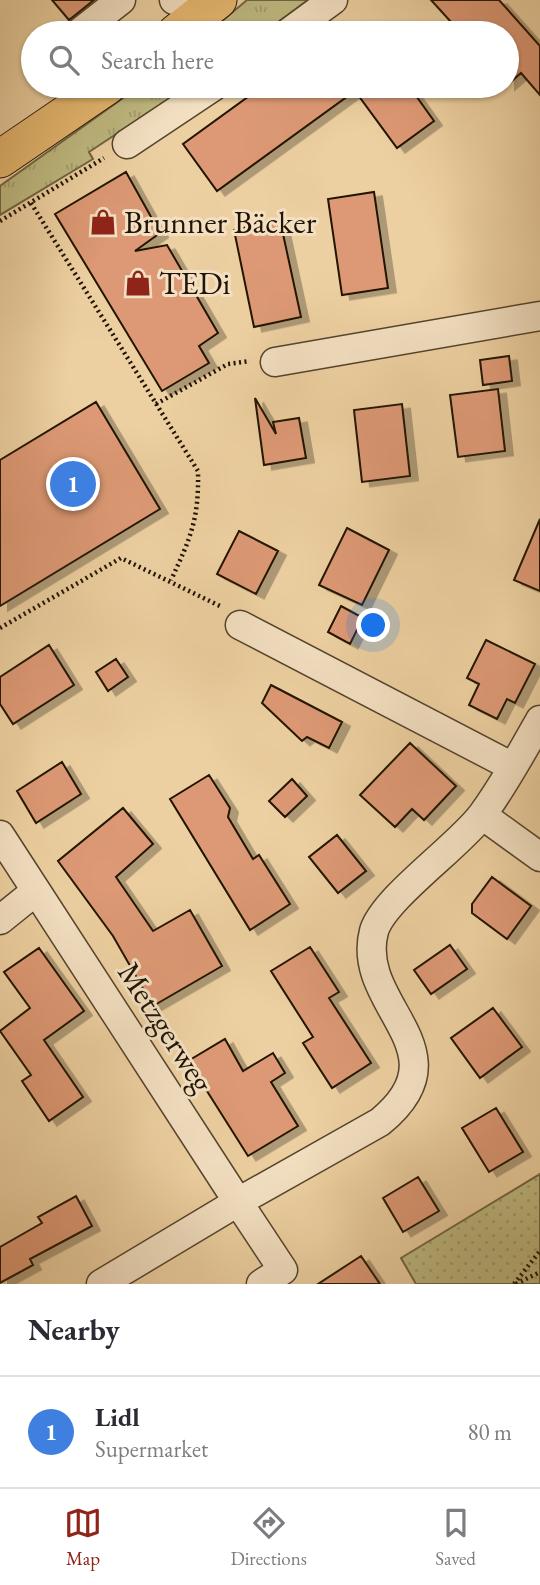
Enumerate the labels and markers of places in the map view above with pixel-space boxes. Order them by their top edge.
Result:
place label: Brunner Bäcker [124,201,317,243]
shop icon: Brunner Bäcker [88,207,118,237]
place label: TEDi [159,262,231,304]
shop icon: TEDi [123,268,153,298]
pin: 1 [50,458,96,510]

